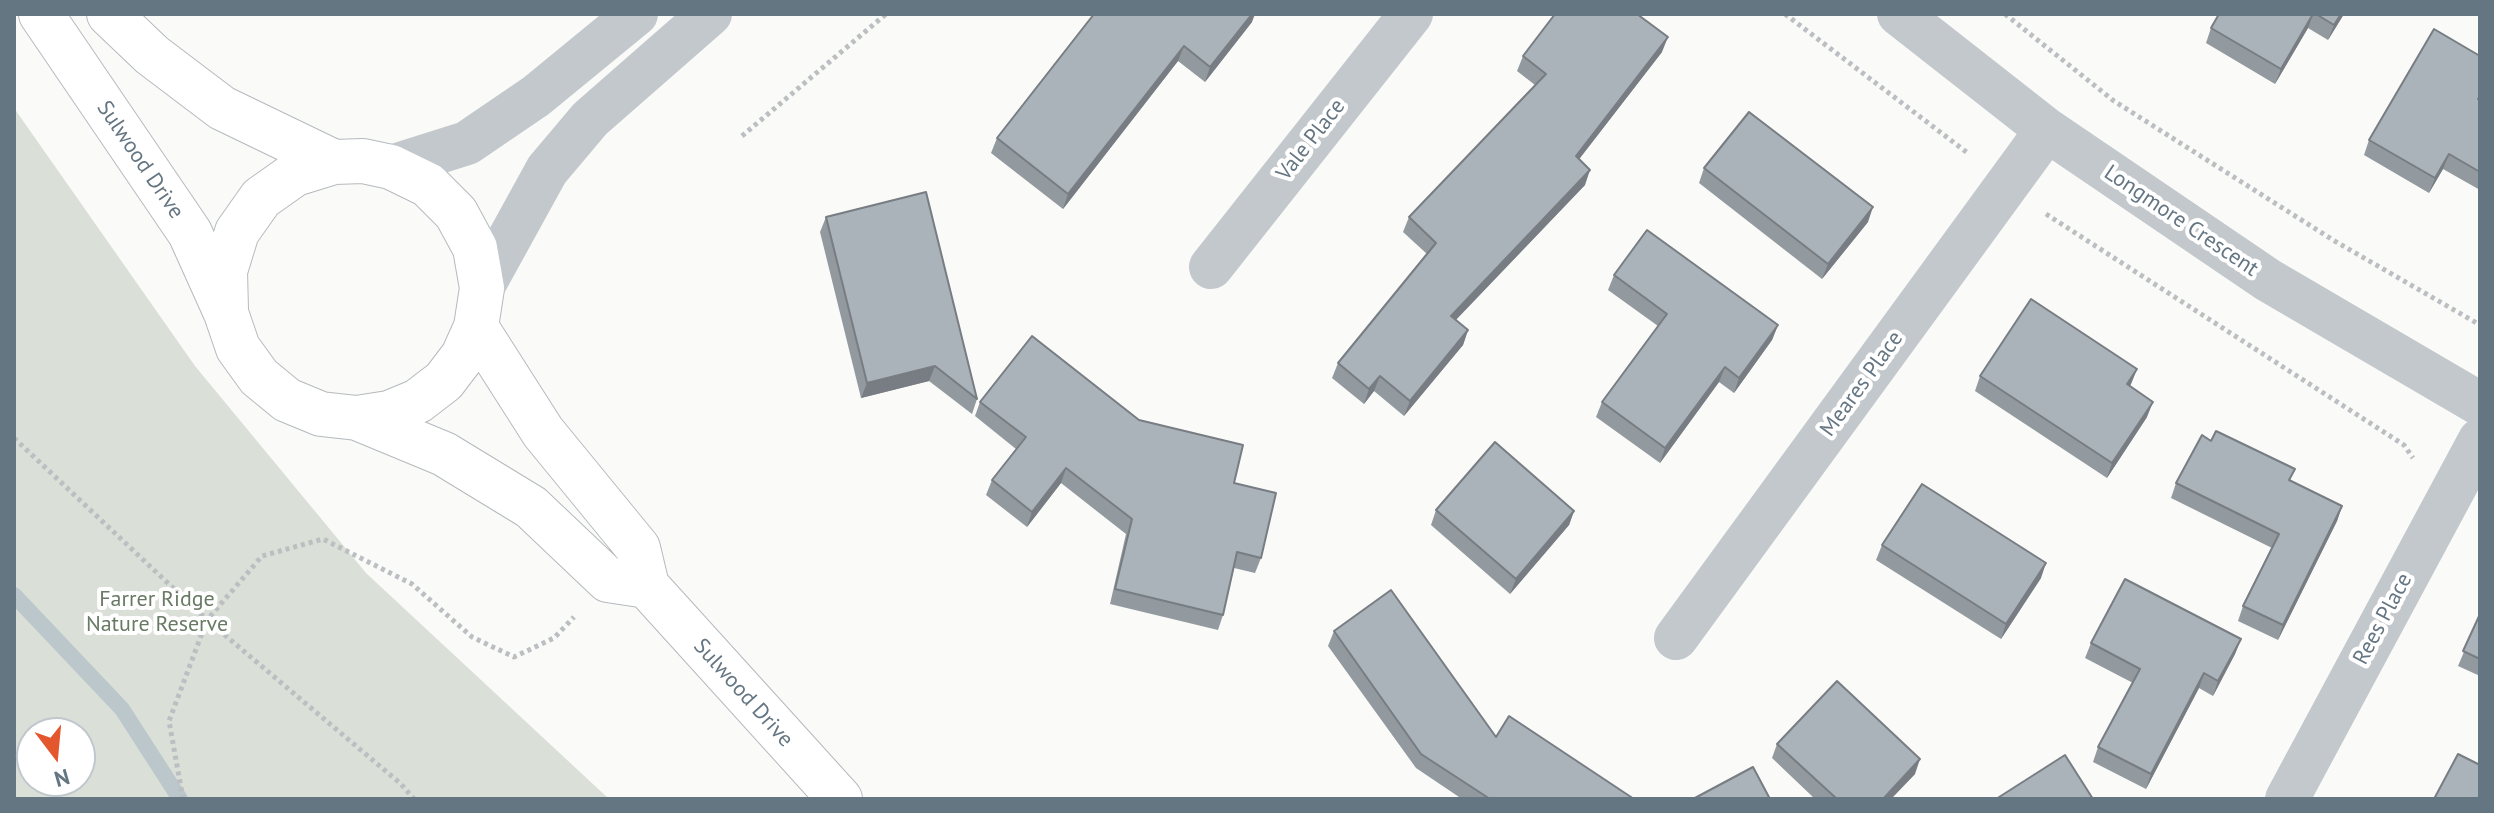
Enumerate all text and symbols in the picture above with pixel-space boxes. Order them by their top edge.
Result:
street label: Vale Place [1271,94,1351,186]
street label: Sulwood Drive [91,96,189,224]
street label: Longmore Crescent [2099,160,2263,282]
street label: Meares Place [1815,326,1909,442]
street label: Rees Place [2348,569,2418,669]
park label: Farrer Ridge Nature Reserve [86,587,228,638]
street label: Sulwood Drive [688,633,798,753]
north arrow [16,717,96,797]
text: N [51,763,73,794]

